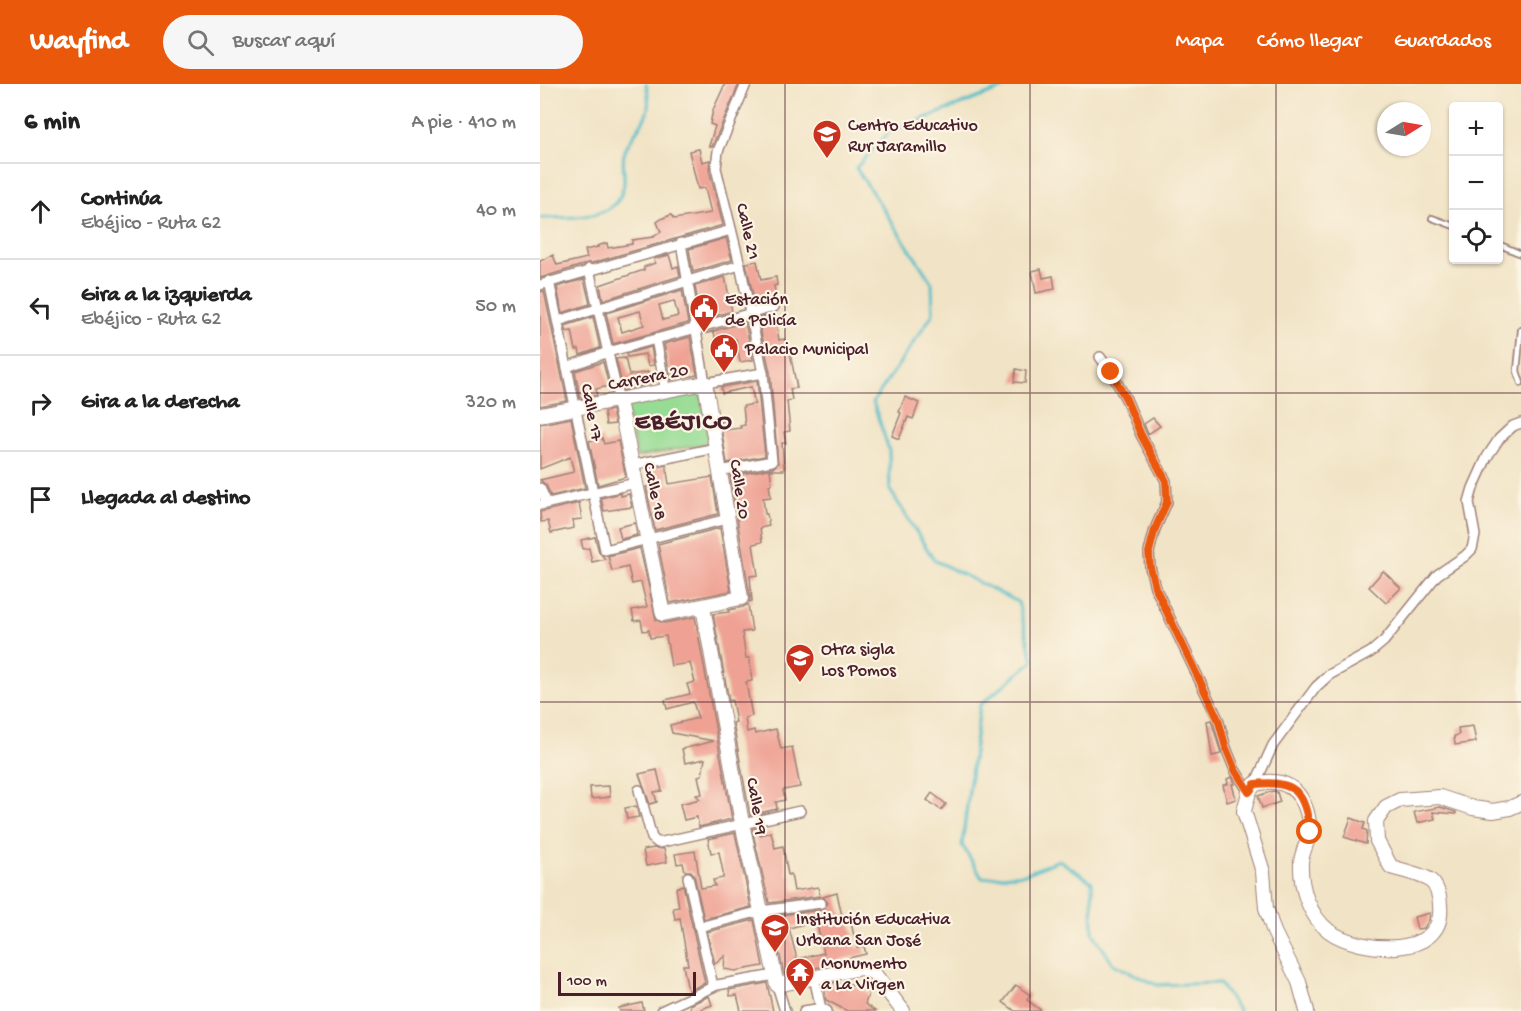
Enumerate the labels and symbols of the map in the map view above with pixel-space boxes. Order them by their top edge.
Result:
north arrow [1377,102,1431,156]
place label: Centro Educativo Rur Jaramillo [848,116,978,158]
school or university icon: Centro Educativo Rur Jaramillo [811,118,843,160]
street label: Calle 21 [730,201,763,262]
place label: Estación de Policía [725,290,797,332]
public building icon: Estación de Policía [688,292,720,334]
public building icon: Palacio Municipal [708,332,740,374]
place label: Palacio Municipal [744,340,869,361]
route end [1097,358,1123,384]
street label: Carrera 20 [606,360,690,397]
street label: Calle 17 [575,382,606,444]
district label: EBÉJICO [635,409,733,438]
street label: Calle 20 [723,458,754,521]
street label: Calle 18 [637,461,670,522]
place label: Otra sigla Los Pomos [821,640,897,682]
school or university icon: Otra sigla Los Pomos [784,642,816,684]
street label: Calle 19 [740,776,771,837]
route start [1296,818,1322,844]
place label: Institución Educativa Urbana San José [796,910,951,952]
school or university icon: Institución Educativa Urbana San José [759,912,791,954]
place label: Monumento a La Virgen [821,954,907,996]
temple icon: Monumento a La Virgen [784,956,816,998]
scale bar [558,969,696,996]

